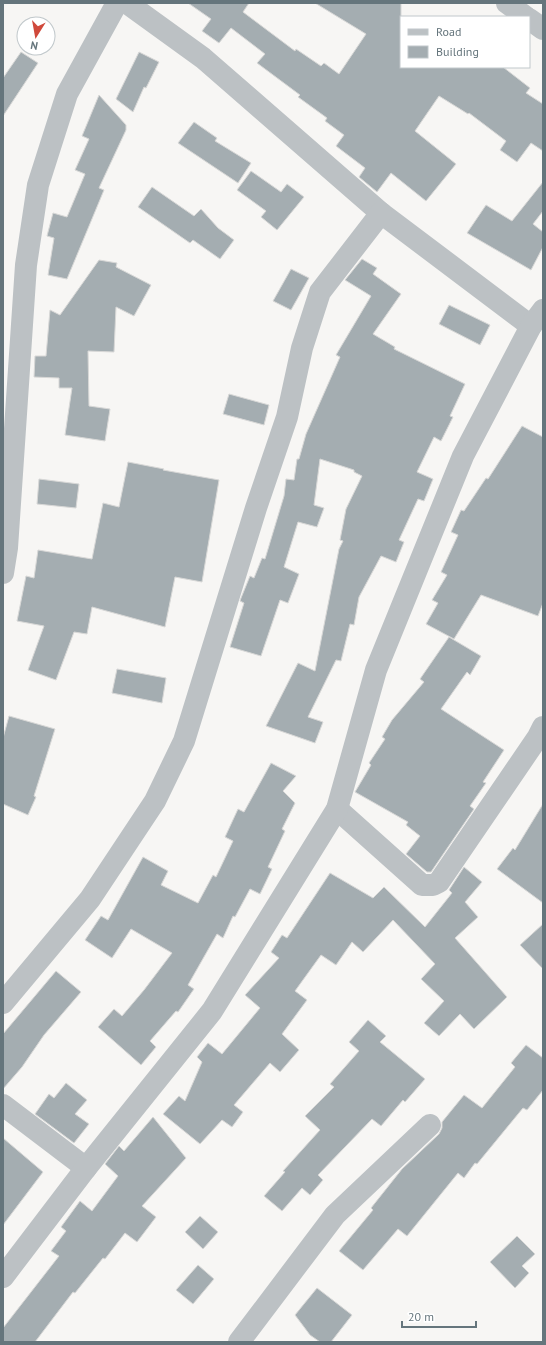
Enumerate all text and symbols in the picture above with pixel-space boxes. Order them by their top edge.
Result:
north arrow [16,16,56,56]
legend [400,16,530,68]
text: Road [436,24,461,39]
text: N [29,38,39,53]
text: Building [436,44,479,59]
scale bar [402,1303,476,1329]
text: 20 m [408,1309,434,1324]

